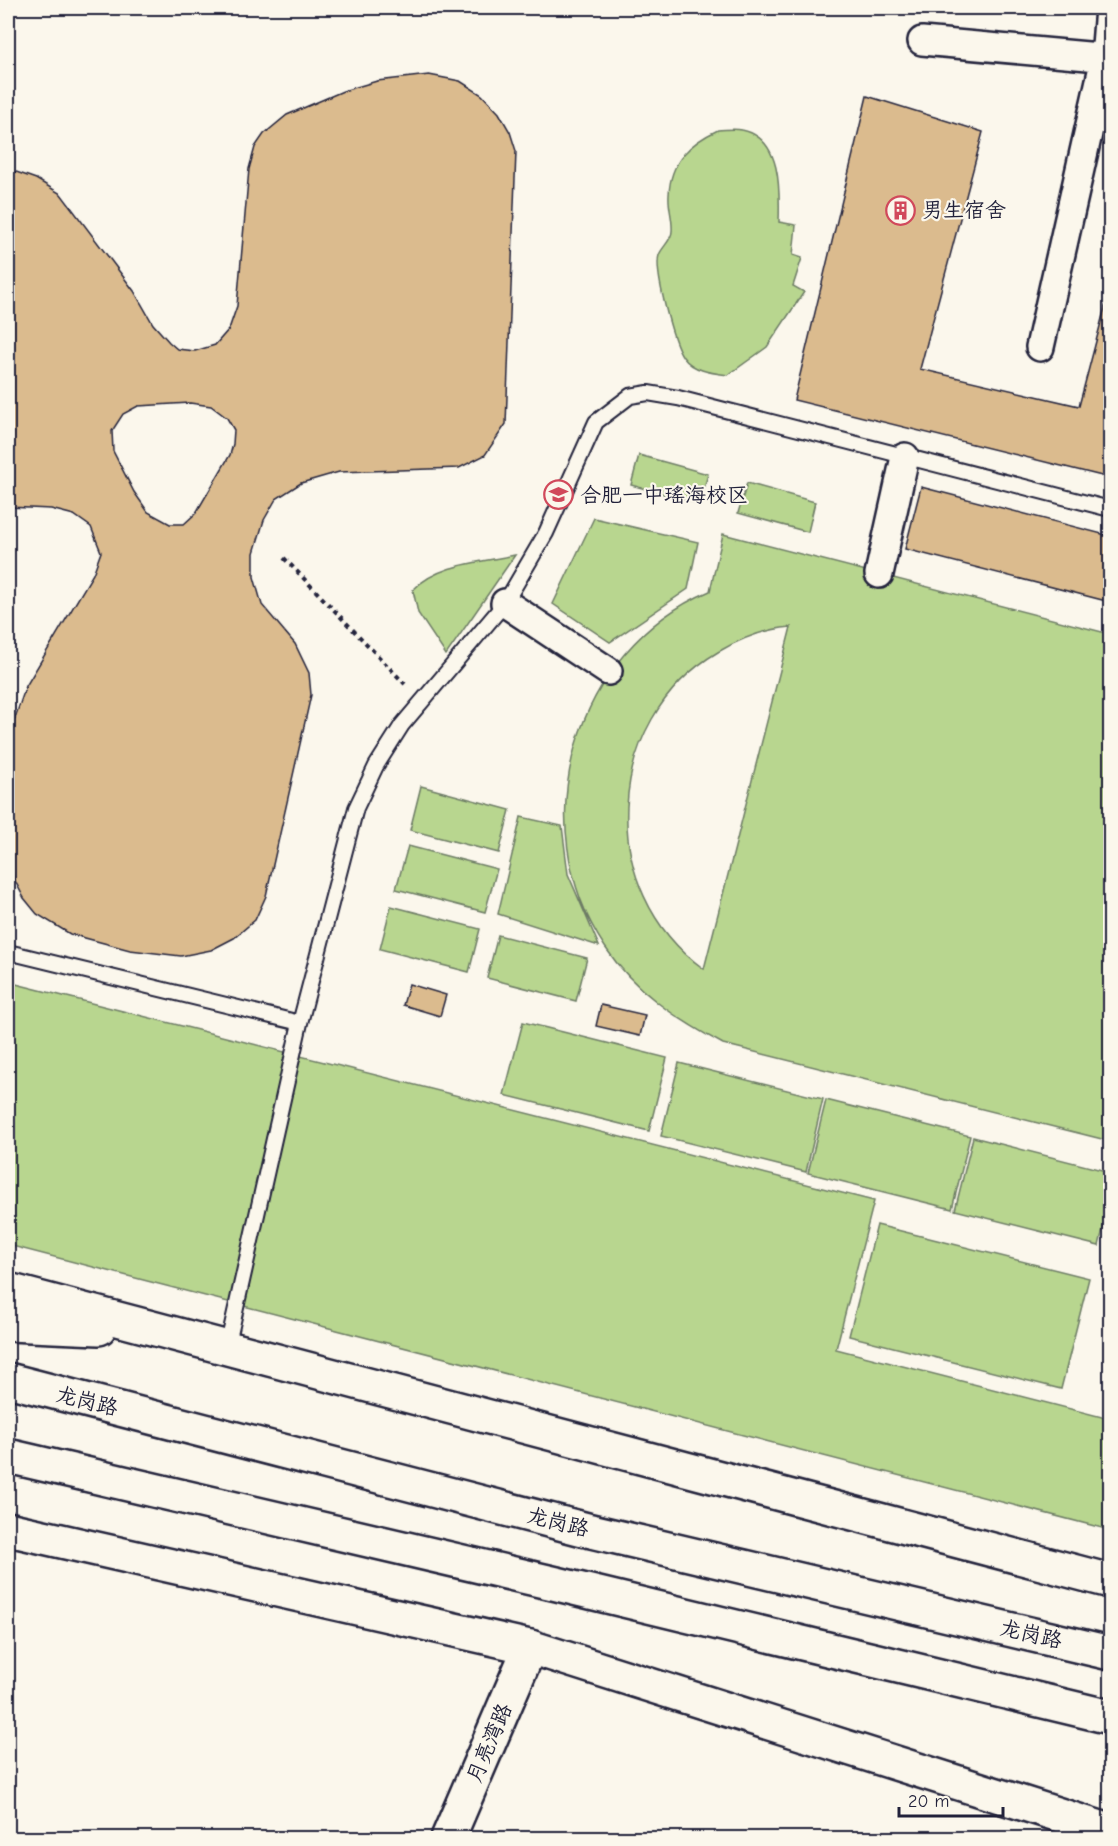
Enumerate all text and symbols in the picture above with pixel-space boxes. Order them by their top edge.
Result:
building icon: 男生宿舍 [885,194,917,226]
place label: 男生宿舍 [922,198,1006,222]
school or university icon: 合肥一中瑶海校区 [543,479,575,511]
place label: 合肥一中瑶海校区 [580,483,748,507]
street label: 龙岗路 [54,1382,120,1420]
street label: 龙岗路 [525,1503,591,1541]
street label: 龙岗路 [998,1615,1064,1653]
street label: 月亮湾路 [462,1700,516,1786]
scale bar [899,1780,1002,1818]
text: 20 m [908,1791,949,1812]

